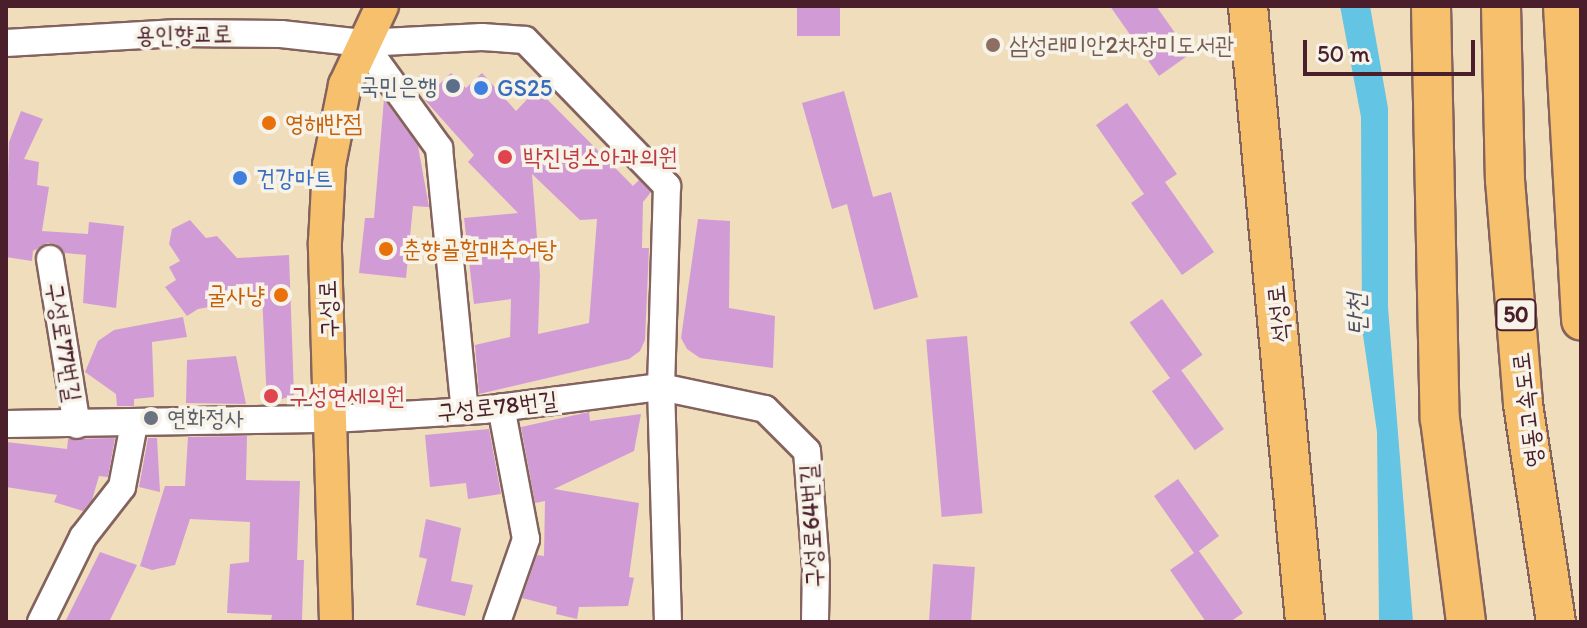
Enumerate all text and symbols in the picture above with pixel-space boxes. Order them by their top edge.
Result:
street label: 용인향교로 [135,19,233,49]
scale bar [1307,24,1479,74]
place label: 삼성래미안2차장미도서관 [1009,31,1234,59]
marker: 삼성래미안2차장미도서관 [984,36,1002,54]
text: 50 m [1317,39,1370,68]
place label: 국민은행 [360,72,437,100]
place label: GS25 [497,74,552,102]
marker: 국민은행 [444,77,462,95]
marker: GS25 [472,79,490,97]
place label: 영해반점 [285,109,362,137]
marker: 영해반점 [260,114,278,132]
place label: 박진녕소아과의원 [523,143,678,171]
marker: 박진녕소아과의원 [494,146,516,168]
place label: 건강마트 [256,164,333,192]
marker: 건강마트 [231,169,249,187]
place label: 춘향골할매추어탕 [402,235,556,263]
marker: 춘향골할매추어탕 [377,240,395,258]
street label: 구성로77번길 [40,280,88,404]
street label: 구성로 [313,280,343,338]
place label: 굴사냥 [207,281,265,309]
street label: 석성로 [1261,284,1295,344]
marker: 굴사냥 [272,286,290,304]
water label: 탄천 [1341,293,1373,335]
road number: 50 [1494,297,1538,333]
street label: 영동고속도로 [1506,351,1548,469]
place label: 구성연세의원 [289,382,405,410]
marker: 구성연세의원 [260,385,282,407]
street label: 구성로78번길 [435,385,559,427]
place label: 연화정사 [167,404,244,432]
marker: 연화정사 [142,409,160,427]
street label: 구성로64번길 [793,463,829,589]

